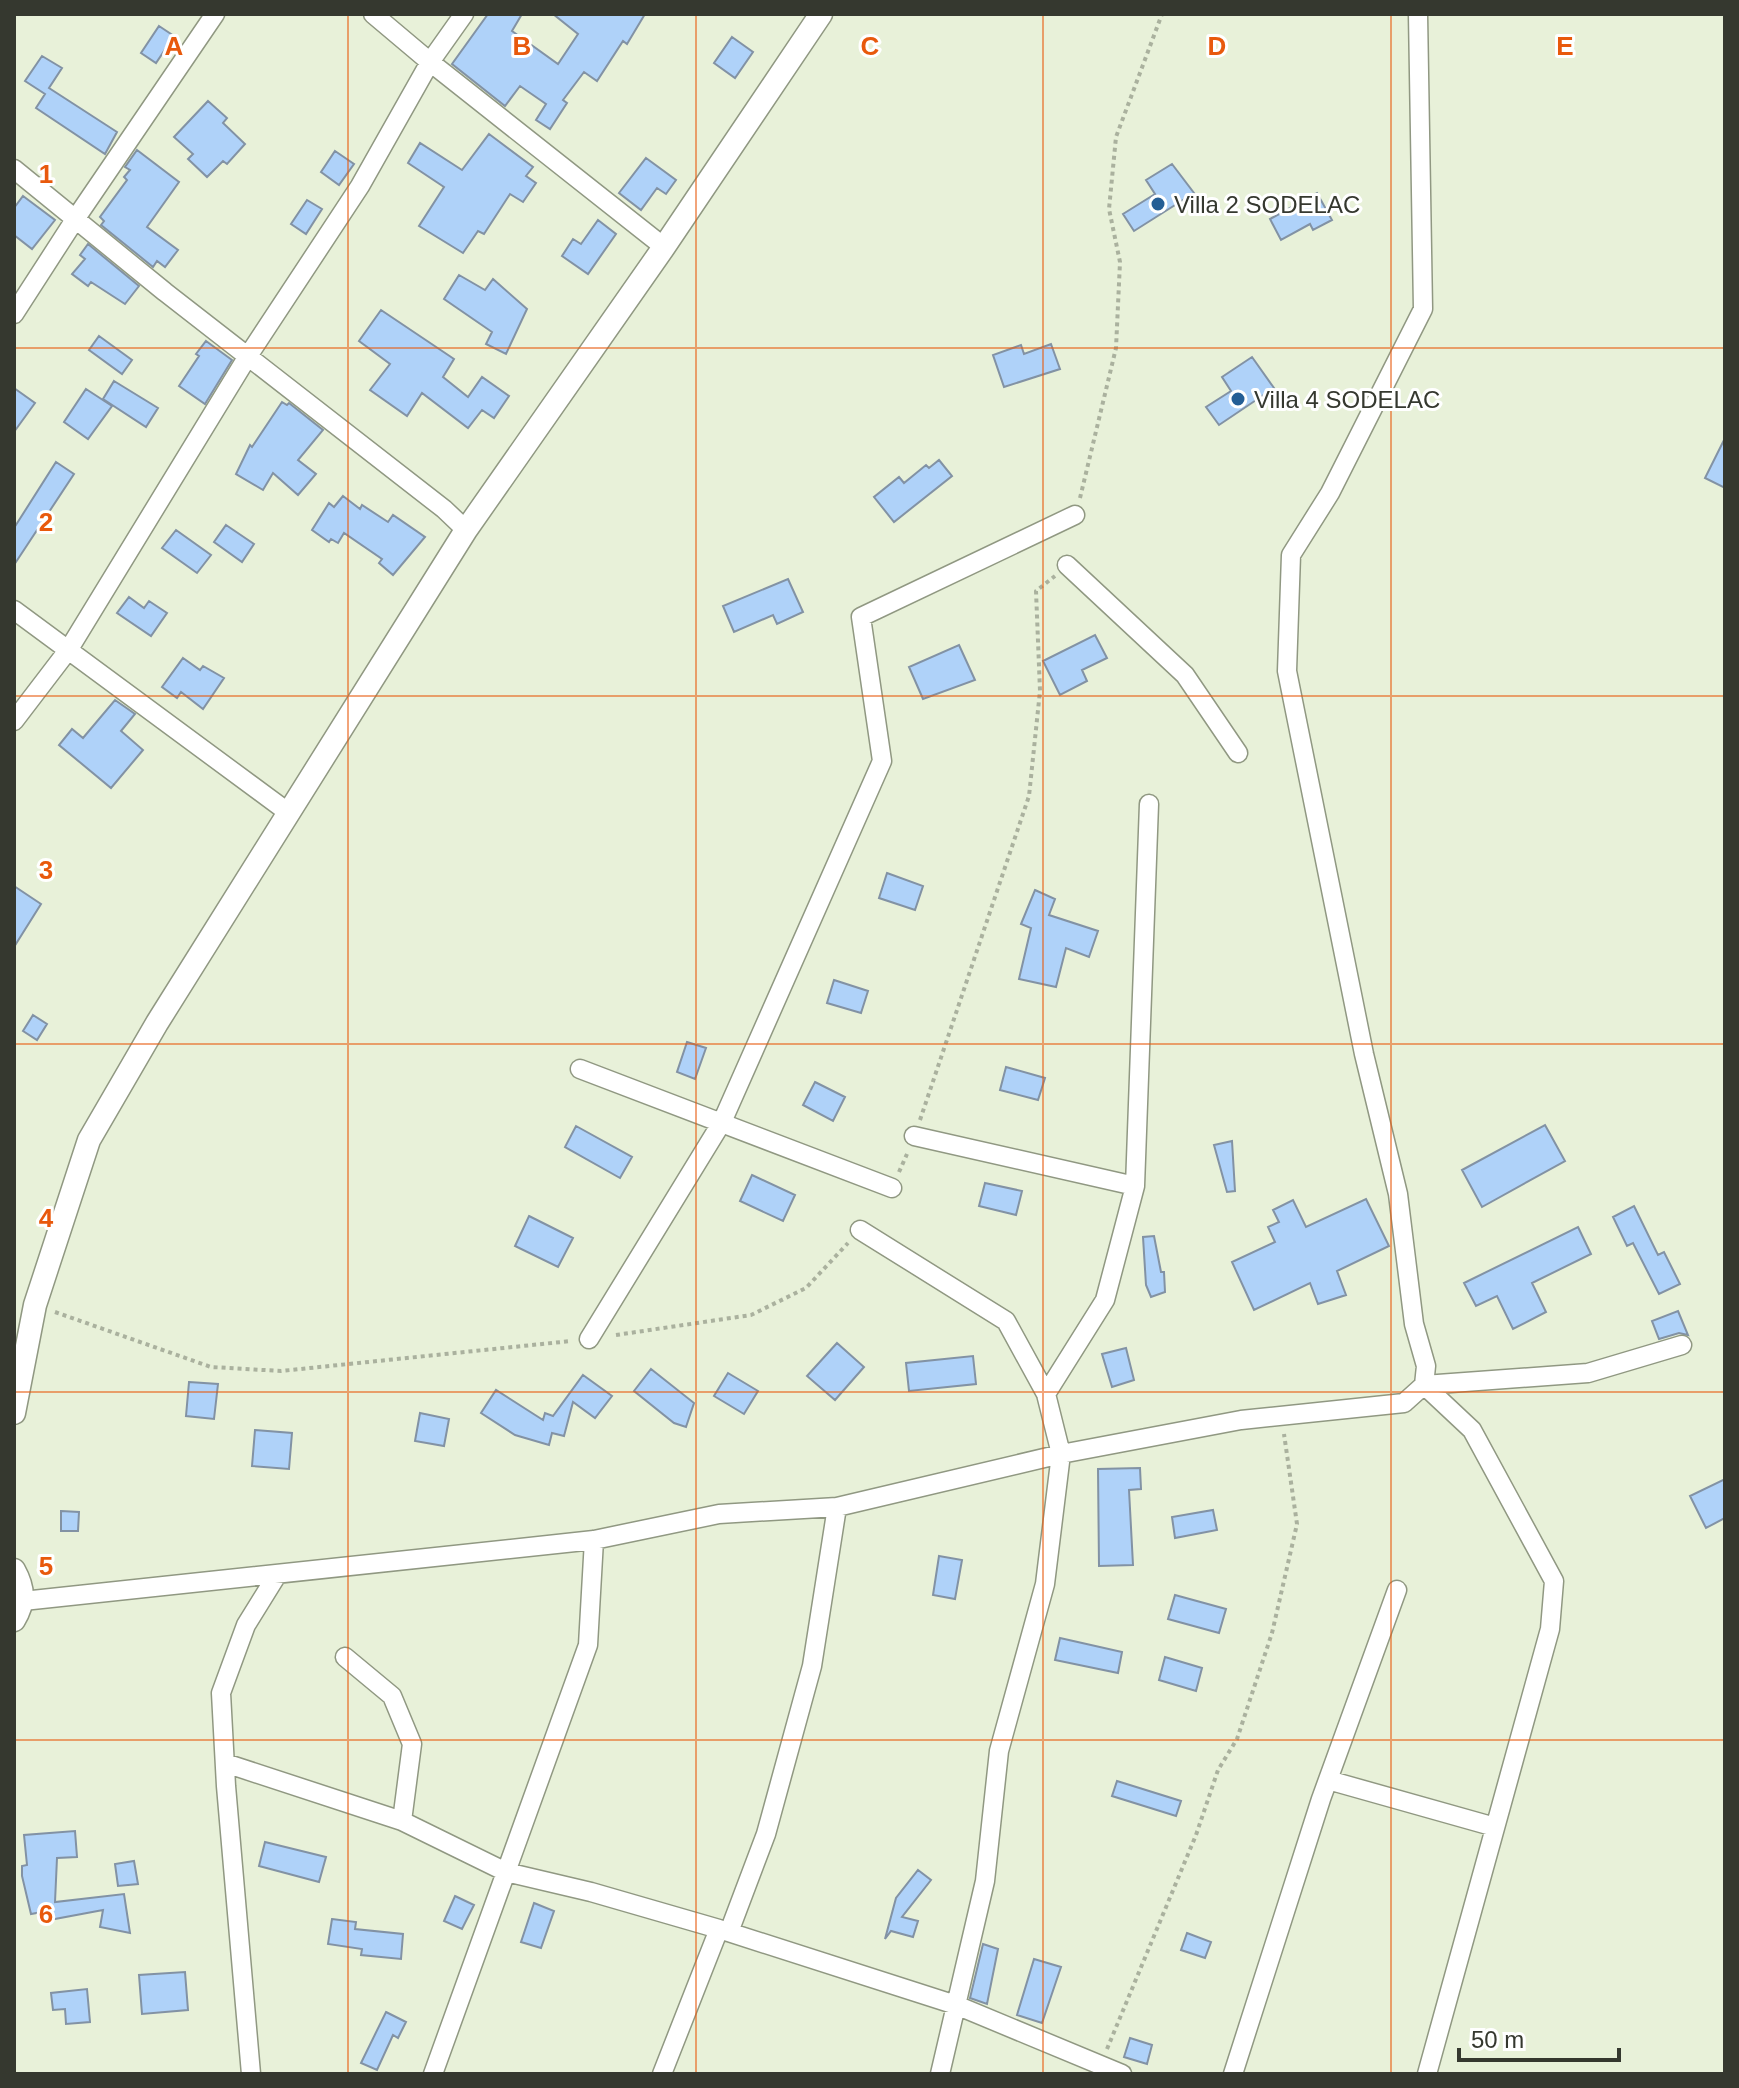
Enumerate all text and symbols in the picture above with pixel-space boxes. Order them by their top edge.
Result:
text: A [165,31,184,61]
text: B [513,31,531,61]
text: C [861,31,880,61]
text: D [1208,31,1226,61]
text: E [1556,31,1574,61]
text: 1 [39,159,53,189]
place label: Villa 2 SODELAC [1174,191,1360,218]
marker: Villa 2 SODELAC [1149,195,1167,213]
place label: Villa 4 SODELAC [1254,386,1440,413]
marker: Villa 4 SODELAC [1229,390,1247,408]
text: 2 [39,507,53,537]
text: 3 [39,855,53,885]
text: 4 [39,1203,54,1233]
text: 5 [39,1551,53,1581]
text: 6 [39,1899,53,1929]
scale bar [1459,2012,1619,2062]
text: 50 m [1471,2026,1524,2053]

